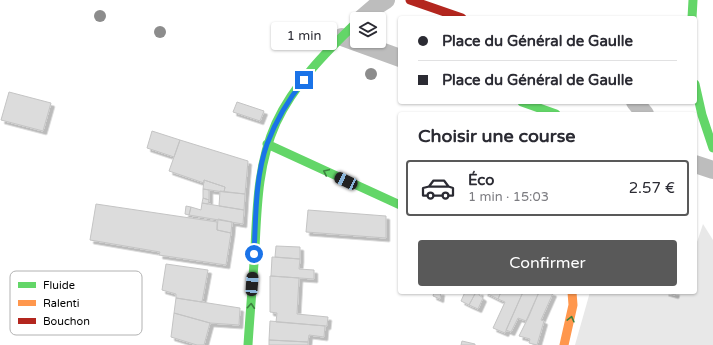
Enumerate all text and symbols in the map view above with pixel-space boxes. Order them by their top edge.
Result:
map controls [350,12,386,48]
button: layers [350,12,386,48]
callout: 1 min [271,22,337,50]
text: 1 min [287,28,321,44]
text: Place du Général de Gaulle [442,32,633,50]
route end [295,71,313,89]
text: Place du Général de Gaulle [442,71,633,89]
text: Choisir une course [418,125,576,147]
one-way arrow [323,168,330,176]
car [333,170,359,192]
icon: car [420,170,456,206]
text: Éco [468,171,494,189]
text: 2.57 € [629,179,675,197]
text: 1 min · 15:03 [468,189,549,205]
button: Confirmer [418,240,677,286]
route start [245,245,263,263]
legend [10,271,142,335]
car [245,272,259,296]
text: Fluide [43,279,75,292]
text: Ralenti [43,297,80,310]
one-way arrow [246,303,255,309]
text: Bouchon [43,315,90,328]
one-way arrow [566,315,574,322]

